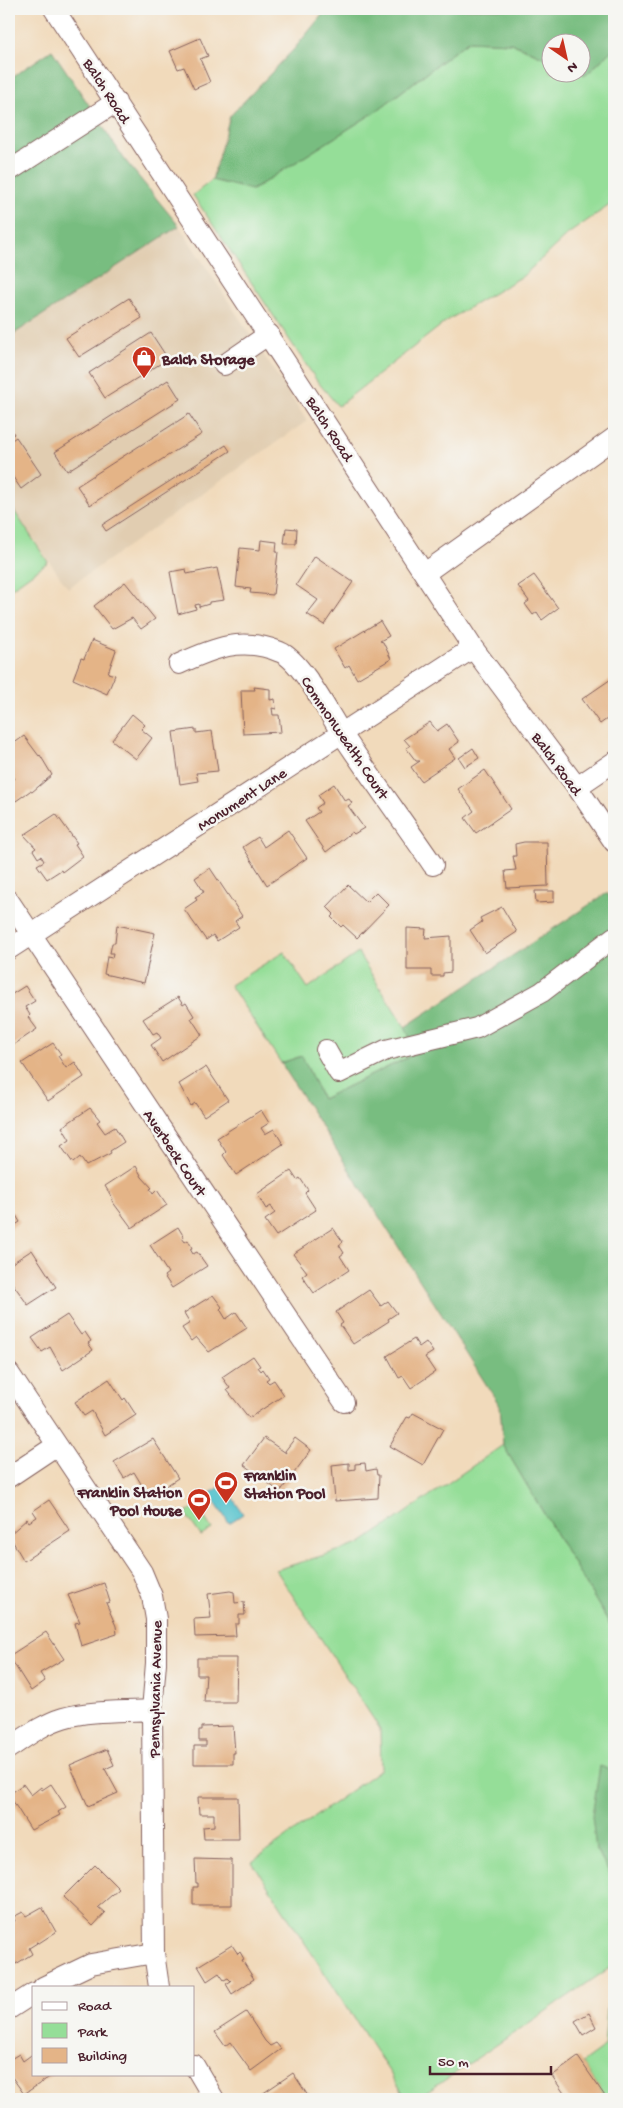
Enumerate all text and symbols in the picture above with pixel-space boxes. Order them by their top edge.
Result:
north arrow [540,32,590,82]
street label: Balch Road [77,55,134,129]
text: N [563,57,580,76]
shop icon: Balch Storage [131,345,157,379]
place label: Balch Storage [161,352,255,371]
street label: Balch Road [300,393,357,467]
street label: Commonwealth Court [295,674,392,805]
street label: Balch Road [525,729,585,802]
street label: Monument Lane [195,765,292,837]
street label: Averbeck Court [137,1107,210,1202]
place label: Franklin Station Pool [243,1468,326,1505]
sports icon: Franklin Station Pool [213,1470,239,1504]
place label: Franklin Station Pool House [76,1485,183,1522]
sports icon: Franklin Station Pool House [186,1487,212,1521]
street label: Pennsylvania Avenue [147,1619,168,1759]
legend [32,1986,195,2076]
text: Road [78,1998,112,2016]
text: Park [77,2024,108,2042]
scale bar [430,2043,552,2075]
text: Building [77,2048,127,2066]
text: 50 m [438,2054,469,2072]

